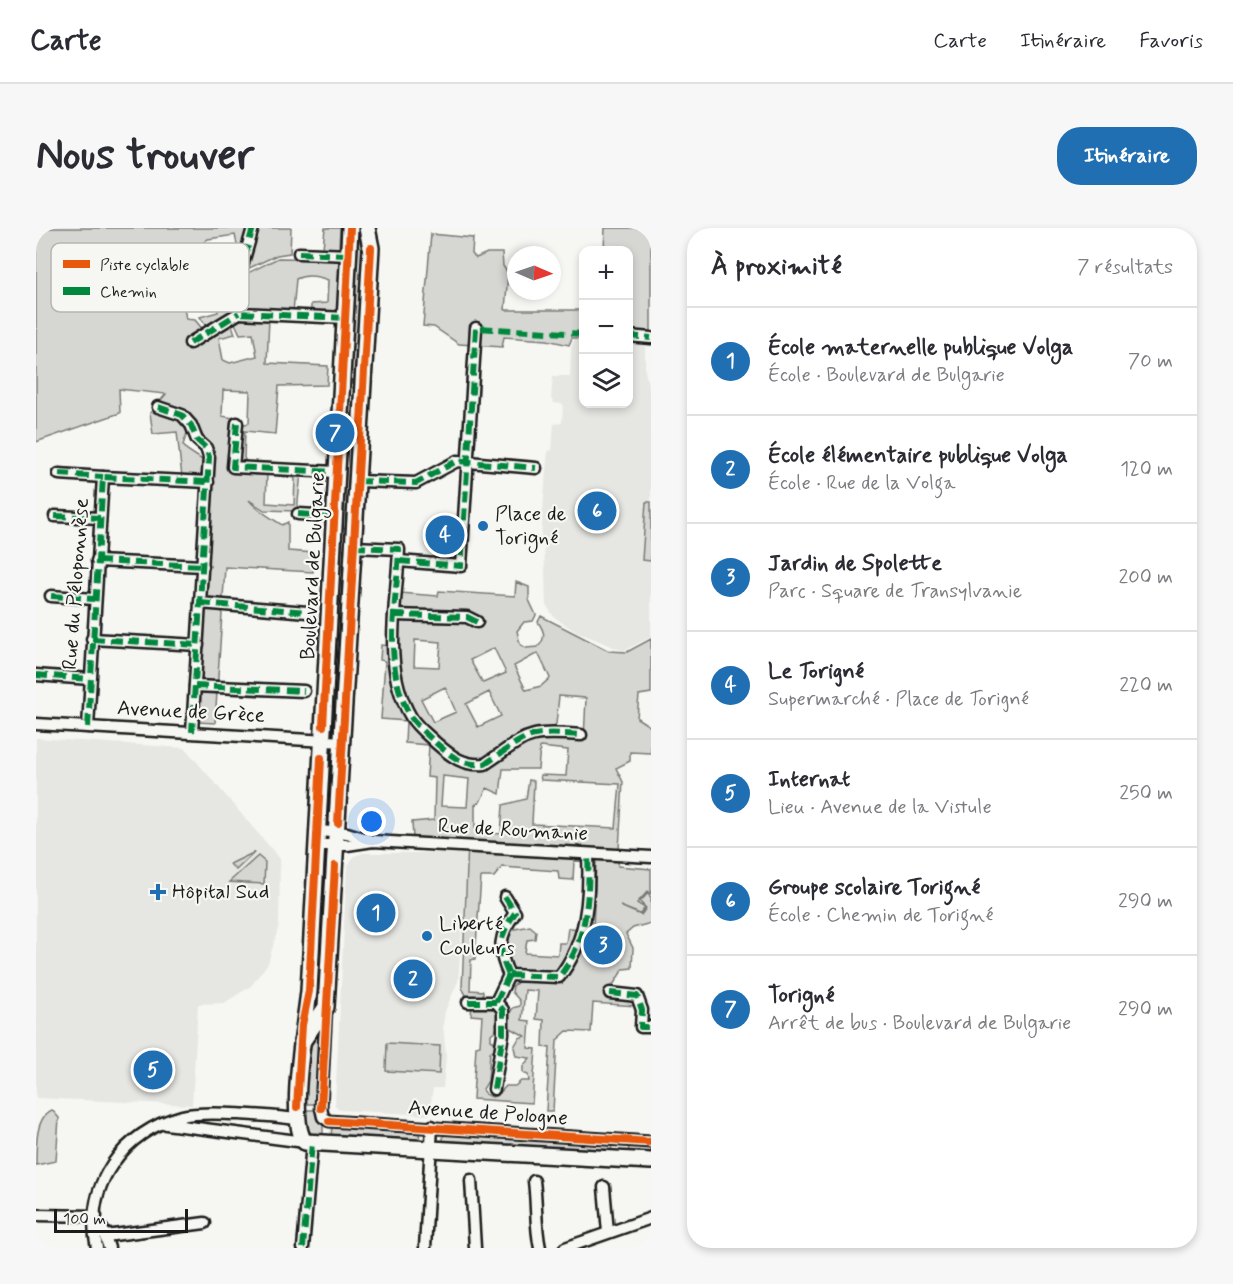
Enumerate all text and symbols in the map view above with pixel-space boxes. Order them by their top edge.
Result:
text: Carte [30,23,102,60]
text: Carte [933,27,987,55]
text: Itinéraire [1020,27,1106,55]
text: Favoris [1139,27,1203,55]
button: Itinéraire [1057,127,1197,185]
text: Nous trouver [36,129,254,184]
legend [51,243,249,312]
north arrow [507,246,561,300]
map controls [579,246,633,408]
button: + [579,246,633,300]
text: À proximité [711,250,842,284]
text: 7 résultats [1077,254,1173,281]
text: Piste cyclable [100,255,189,276]
text: Chemin [100,282,157,303]
button: − [579,300,633,354]
text: École maternelle publique Volga [768,334,1073,362]
text: 1 [726,348,735,375]
text: 70 m [1128,348,1173,375]
button: layers [579,354,633,408]
text: École · Boulevard de Bulgarie [768,362,1005,389]
pin: 7 [316,410,354,456]
text: École élémentaire publique Volga [768,442,1068,470]
text: 2 [726,456,735,483]
text: 120 m [1120,456,1173,483]
text: École · Rue de la Volga [768,470,955,497]
street label: Boulevard de Bulgarie [294,472,333,660]
pin: 6 [578,488,616,534]
street label: Rue du Péloponnèse [56,497,96,671]
place label: Place de Torigné [495,500,567,553]
pin: 4 [426,512,464,558]
marker: Place de Torigné [476,519,490,533]
text: Jardin de Spolette [768,550,942,578]
text: 3 [726,564,735,591]
text: 200 m [1118,564,1173,591]
text: Parc · Square de Transylvanie [768,578,1022,605]
text: Le Torigné [768,658,864,686]
text: 4 [725,672,736,699]
text: 220 m [1119,672,1173,699]
text: Supermarché · Place de Torigné [768,686,1029,713]
street label: Avenue de Grèce [116,694,266,730]
text: Internat [768,766,850,794]
text: 5 [725,780,737,807]
text: 250 m [1119,780,1173,807]
text: Lieu · Avenue de la Vistule [768,794,992,821]
your location [357,807,386,836]
street label: Rue de Roumanie [437,812,589,848]
text: Groupe scolaire Torigné [768,874,980,902]
place label: Hôpital Sud [172,878,269,906]
marker: Hôpital Sud [149,883,167,901]
text: 6 [725,888,736,915]
text: 290 m [1118,888,1173,915]
pin: 1 [356,890,396,936]
text: École · Chemin de Torigné [768,902,993,929]
place label: Liberté Couleurs [439,910,514,962]
pin: 3 [584,922,622,968]
marker: Liberté Couleurs [420,929,434,943]
pin: 2 [394,956,433,1002]
text: Torigné [768,982,834,1010]
text: 7 [724,996,737,1023]
text: 290 m [1118,996,1173,1023]
text: Arrêt de bus · Boulevard de Bulgarie [768,1010,1071,1037]
pin: 5 [134,1048,172,1092]
street label: Avenue de Pologne [407,1093,569,1133]
scale bar [54,1206,188,1234]
text: 100 m [63,1209,106,1230]

